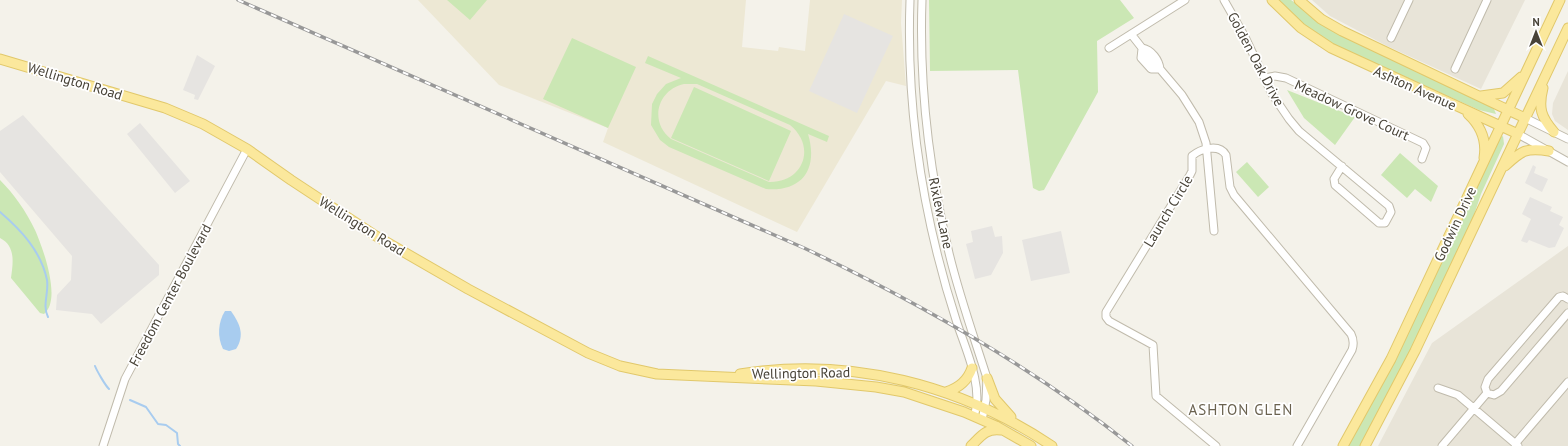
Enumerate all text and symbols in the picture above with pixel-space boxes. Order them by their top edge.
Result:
street label: Golden Oak Drive [1224,9,1288,109]
north arrow [1516,12,1556,52]
text: N [1532,15,1540,29]
street label: Wellington Road [25,58,125,104]
street label: Ashton Avenue [1371,62,1459,114]
street label: Meadow Grove Court [1292,76,1412,145]
street label: Launch Circle [1139,172,1197,250]
street label: Rixlew Lane [925,176,957,250]
street label: Godwin Drive [1430,184,1480,264]
street label: Wellington Road [316,192,408,260]
street label: Freedom Center Boulevard [125,221,215,369]
street label: Wellington Road [752,363,850,383]
district label: ASHTON GLEN [1189,400,1293,419]

